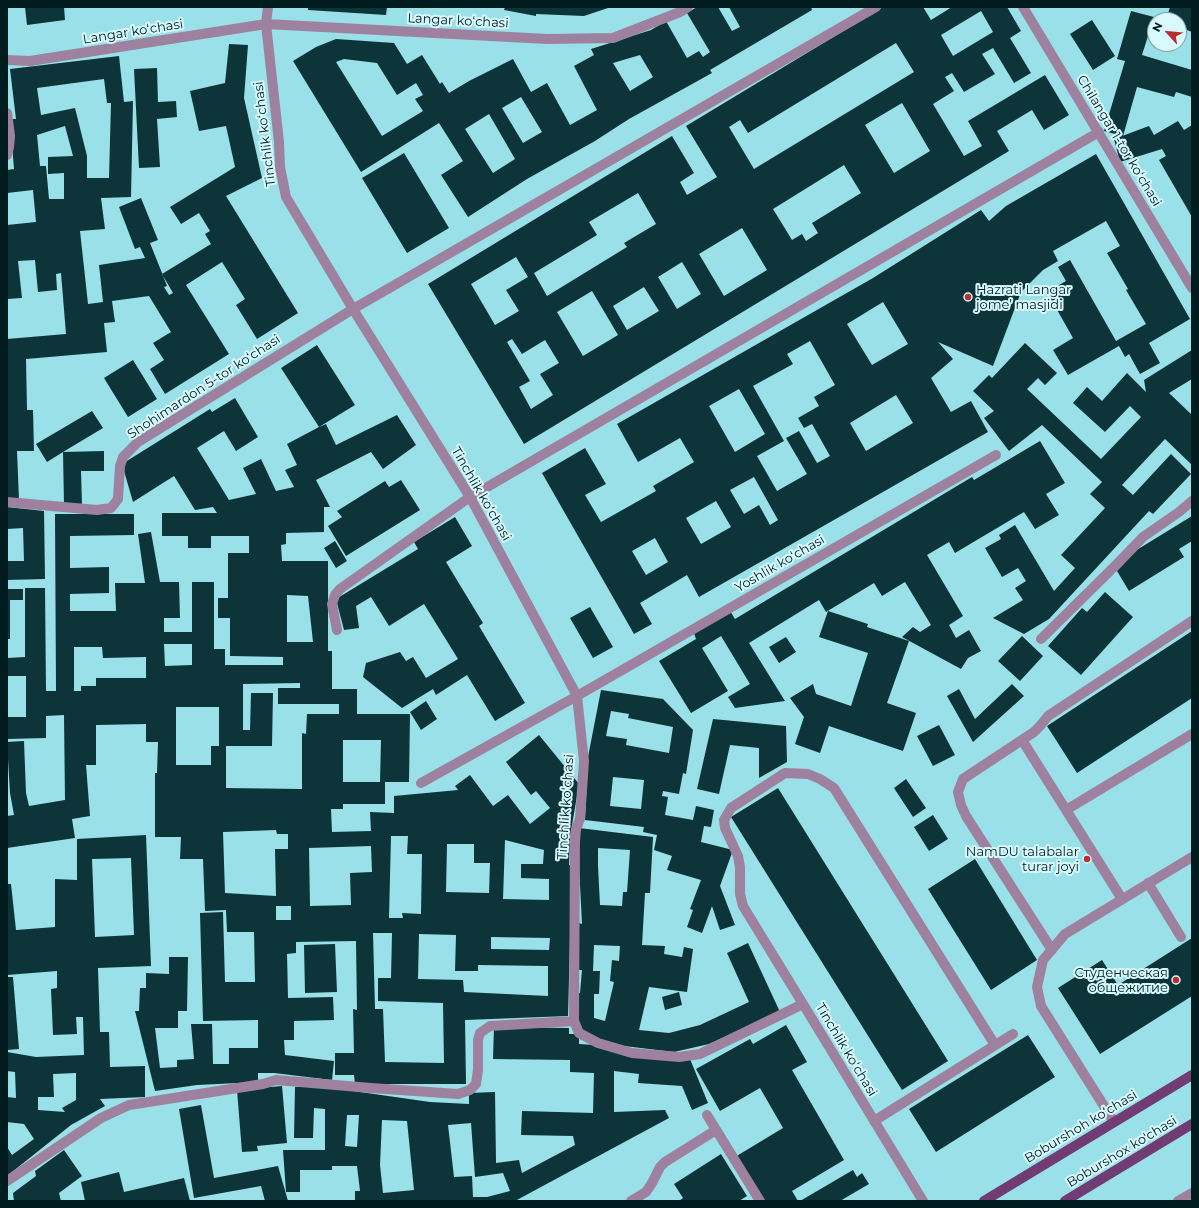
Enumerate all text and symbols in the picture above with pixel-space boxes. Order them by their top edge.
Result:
street label: Langar koʻchasi [407,11,509,31]
north arrow [1147,12,1187,52]
street label: Langar koʻchasi [82,16,184,48]
text: N [1149,20,1165,34]
street label: Chilangar 1-tor koʻchasi [1074,73,1164,209]
street label: Tinchlik koʻchasi [251,80,279,188]
place label: Hazrati Langar jome’ masjidi [976,282,1071,313]
marker: Hazrati Langar jome’ masjidi [963,292,973,302]
street label: Shohimardon 5-tor koʻchasi [125,332,283,442]
street label: Tinchlik koʻchasi [448,444,514,544]
street label: Yoshlik koʻchasi [732,532,828,596]
street label: Tinchlik koʻchasi [555,754,577,860]
place label: NamDU talabalar turar joyi [966,844,1079,875]
marker: NamDU talabalar turar joyi [1082,854,1092,864]
place label: Студенческая общежитие [1074,965,1168,996]
marker: Студенческая общежитие [1171,975,1181,985]
street label: Tinchlik koʻchasi [812,1001,880,1099]
street label: Boburshoh koʻchasi [1022,1087,1140,1167]
street label: Boburshox ko'chasi [1064,1113,1180,1191]

